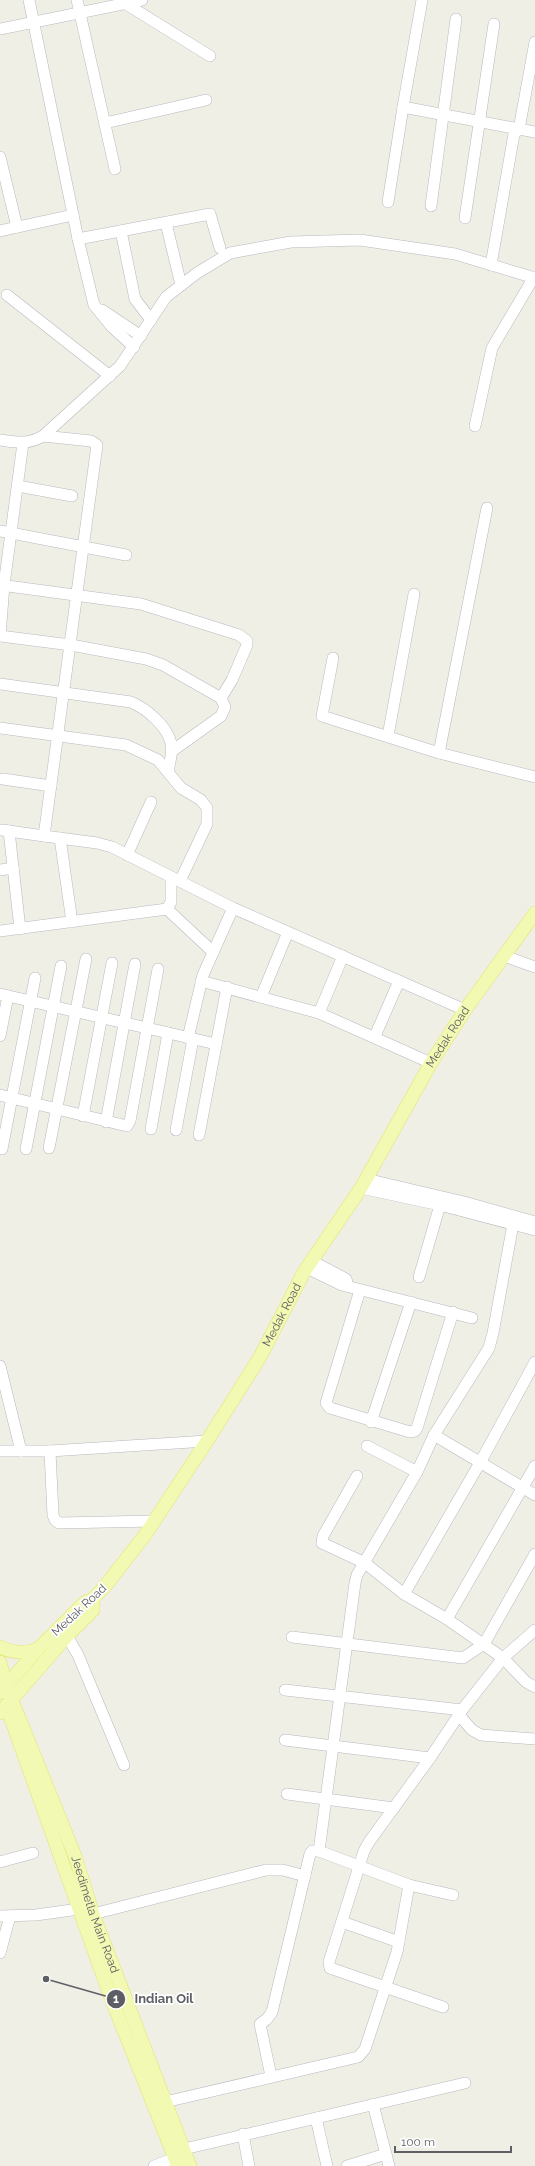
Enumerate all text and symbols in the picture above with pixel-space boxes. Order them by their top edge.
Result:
street label: Medak Road [423,1004,472,1070]
street label: Medak Road [260,1281,304,1349]
street label: Medak Road [49,1581,109,1639]
street label: Jeedimetla Main Road [68,1854,122,1975]
callout: Indian Oil [106,1986,201,2011]
text: Indian Oil [135,1991,194,2006]
text: 1 [113,1992,119,2006]
scale bar [395,2128,511,2154]
text: 100 m [401,2135,435,2149]

